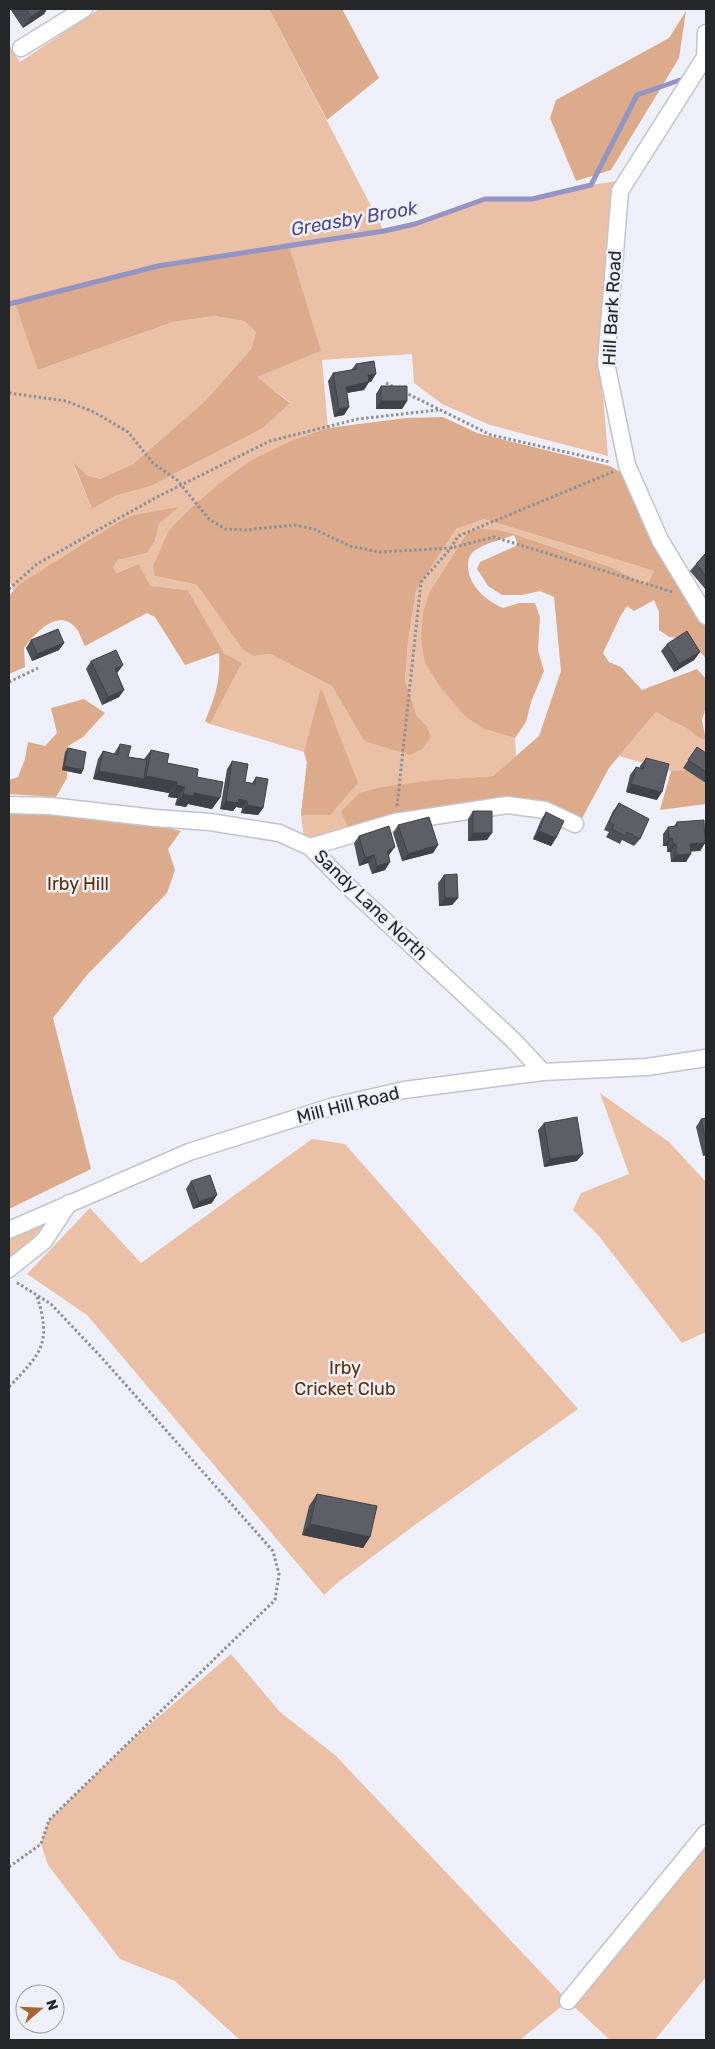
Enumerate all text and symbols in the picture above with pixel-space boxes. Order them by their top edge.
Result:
water label: Greasby Brook [289,196,420,241]
street label: Hill Bark Road [598,250,626,366]
street label: Sandy Lane North [309,845,433,965]
park label: Irby Hill [47,873,109,895]
street label: Mill Hill Road [294,1082,402,1128]
park label: Irby Cricket Club [294,1357,396,1400]
north arrow [15,1984,65,2034]
text: N [42,1997,61,2012]

